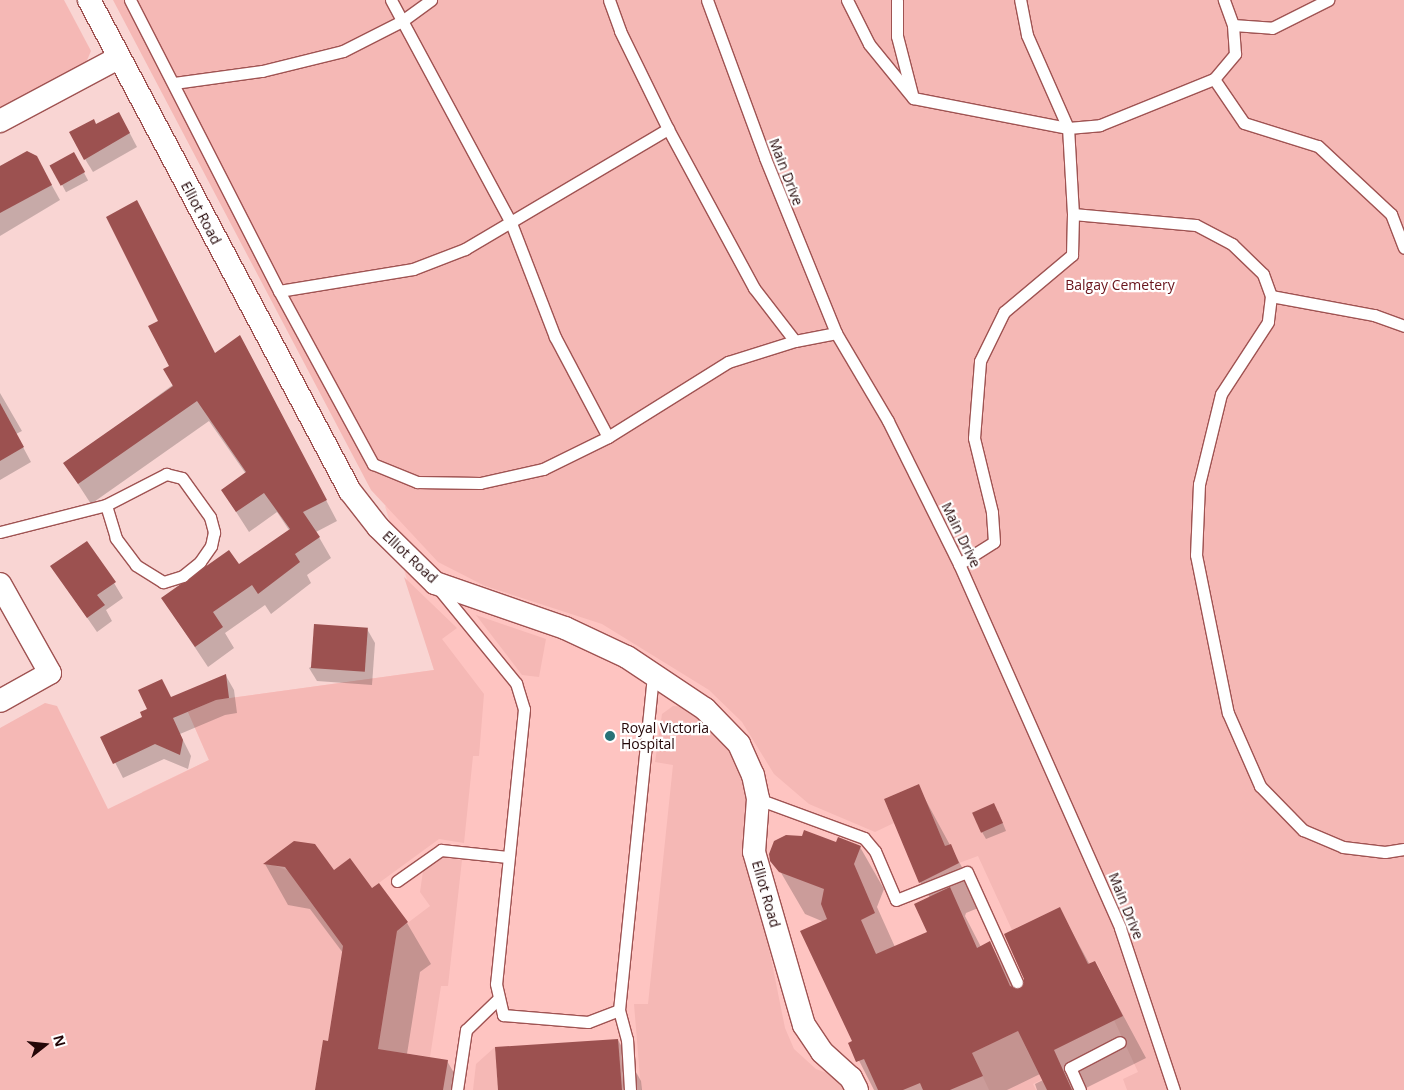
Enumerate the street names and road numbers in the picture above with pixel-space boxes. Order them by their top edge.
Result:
street label: Main Drive [766,136,806,208]
street label: Elliot Road [177,179,225,247]
street label: Main Drive [938,500,984,570]
street label: Elliot Road [379,527,441,587]
street label: Elliot Road [748,859,784,929]
street label: Main Drive [1105,870,1147,942]

